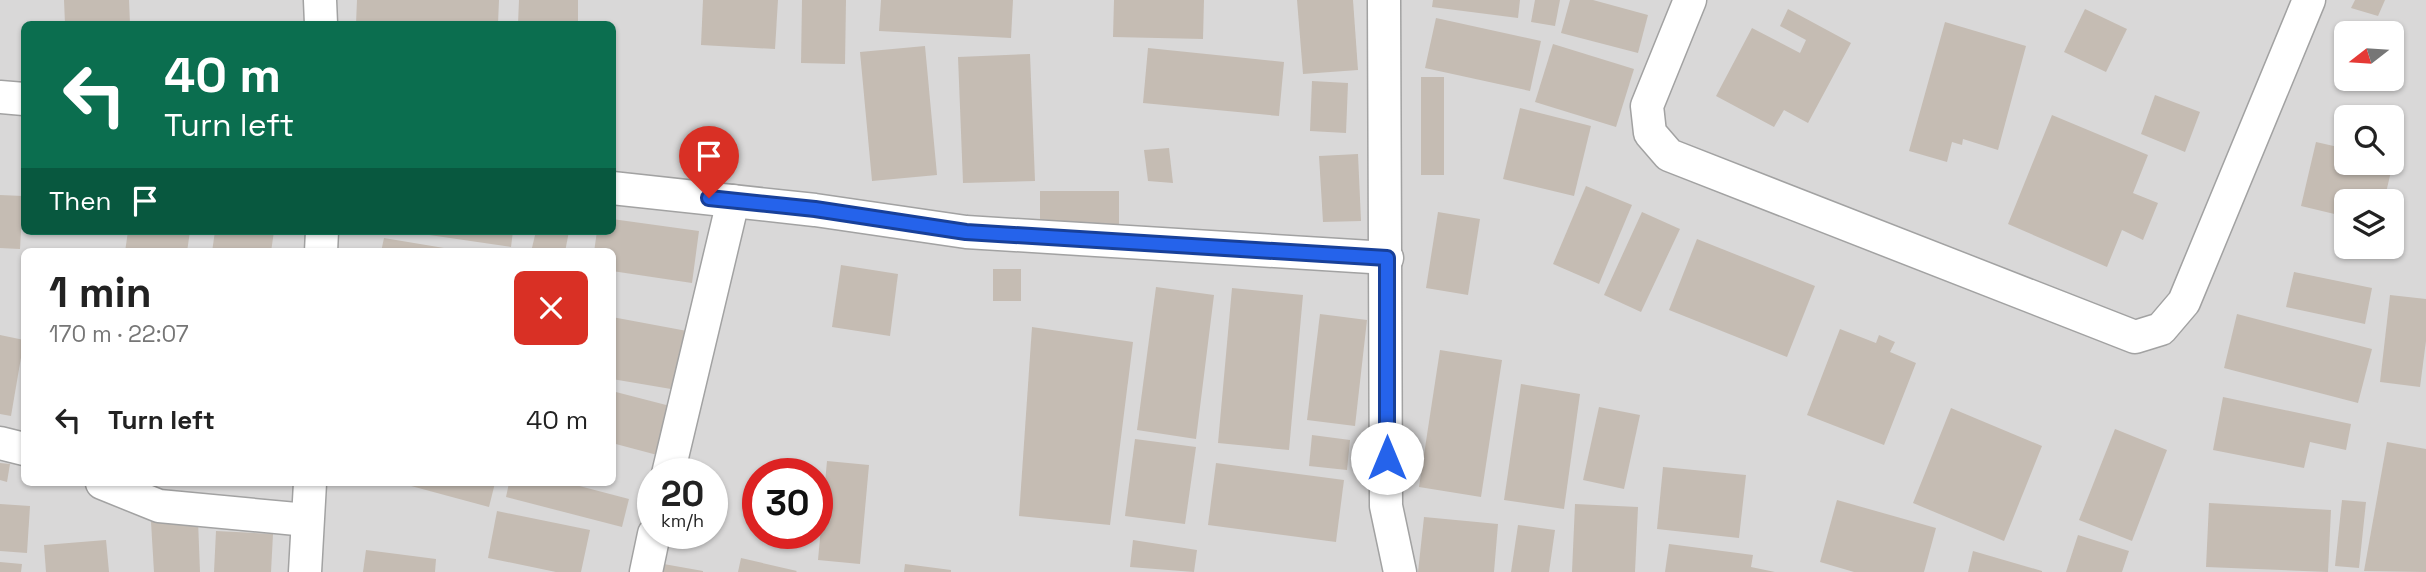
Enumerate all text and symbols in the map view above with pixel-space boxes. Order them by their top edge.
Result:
north arrow [2334,21,2404,91]
map controls [2334,21,2404,259]
text: 40 m [164,44,281,106]
icon: left [49,49,140,140]
text: Turn left [164,105,294,145]
button: search [2334,105,2404,175]
pin [679,126,739,198]
icon: arrive [690,137,728,175]
icon: arrive [126,182,164,220]
text: Then [49,184,112,218]
button: layers [2334,189,2404,259]
text: 1 min [49,266,152,319]
button: close [514,271,588,345]
text: 170 m · 22:07 [49,319,189,349]
icon: left [49,401,87,439]
text: Turn left [108,403,215,437]
text: 40 m [526,403,588,437]
position arrow [1350,421,1424,495]
speed limit sign: 30 [742,458,833,549]
text: 20 [661,472,704,516]
text: km/h [661,509,704,532]

